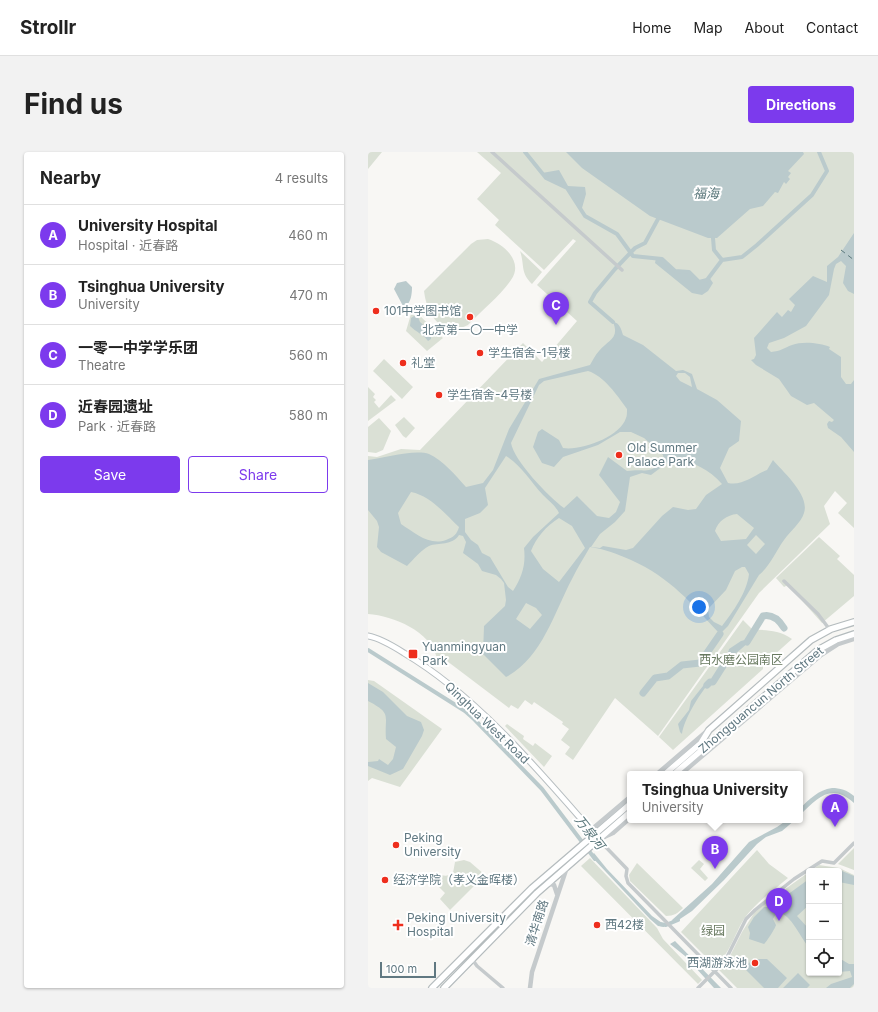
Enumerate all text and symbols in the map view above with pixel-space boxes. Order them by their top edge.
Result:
text: Strollr [20,16,76,39]
text: Home [632,19,671,36]
text: Map [693,19,723,36]
text: About [745,19,784,36]
text: Contact [806,19,858,36]
button: Directions [748,86,854,123]
text: Find us [24,87,123,121]
text: Nearby [40,168,101,188]
text: 4 results [275,170,328,186]
water label: 福海 [693,185,721,201]
text: University Hospital [78,216,218,235]
text: A [48,227,58,243]
text: 460 m [288,227,328,243]
text: Hospital · 近春路 [78,237,178,253]
text: Tsinghua University [78,277,225,296]
text: B [49,287,57,303]
text: 470 m [289,287,328,303]
pin: C [543,292,569,325]
text: University [78,296,140,312]
place label: 101中学图书馆 [384,303,461,318]
marker: 101中学图书馆 [371,306,381,316]
marker: 北京第一〇一中学 [465,312,475,322]
place label: 北京第一〇一中学 [422,322,518,337]
text: 一零一中学学乐团 [78,338,198,357]
place label: 学生宿舍-1号楼 [488,345,570,360]
text: C [48,347,58,363]
text: 560 m [289,347,328,363]
marker: 学生宿舍-1号楼 [475,348,485,358]
place label: 礼堂 [411,355,435,370]
text: Theatre [78,357,126,373]
marker: 礼堂 [398,358,408,368]
place label: 学生宿舍-4号楼 [447,387,532,402]
marker: 学生宿舍-4号楼 [434,390,444,400]
text: 近春园遗址 [78,397,153,416]
text: D [48,407,58,423]
text: 580 m [289,407,328,423]
text: Park · 近春路 [78,418,156,434]
place label: Old Summer Palace Park [627,440,698,469]
marker: Old Summer Palace Park [614,450,624,460]
button: Save [40,456,180,493]
button: Share [188,456,328,493]
your location [689,597,709,617]
place label: Yuanmingyuan Park [422,639,506,668]
street label: Zhongguancun North Street [695,643,826,756]
marker: Yuanmingyuan Park [407,648,419,660]
park label: 西水磨公园南区 [699,652,783,667]
street label: Qinghua West Road [442,678,533,767]
popup [627,771,803,823]
text: Tsinghua University [642,780,788,799]
pin: A [822,794,848,827]
text: University [642,799,704,815]
water label: 万泉河 [572,812,610,855]
place label: Peking University [404,830,461,859]
pin: B [702,836,728,869]
marker: Peking University [391,840,401,850]
map controls [806,868,842,976]
button: + [806,868,842,904]
place label: 经济学院（孝义金晖楼） [393,872,525,887]
marker: 经济学院（孝义金晖楼） [380,875,390,885]
pin: D [766,888,792,921]
street label: 清华南路 [522,898,551,948]
button: − [806,904,842,940]
place label: Peking University Hospital [407,910,506,939]
place label: 西42楼 [605,917,644,932]
marker: Peking University Hospital [392,919,404,931]
marker: 西42楼 [592,920,602,930]
park label: 绿园 [701,923,725,938]
button: locate [806,940,842,976]
place label: 西湖游泳池 [687,955,747,970]
marker: 西湖游泳池 [750,958,760,968]
scale bar [380,960,436,979]
text: 100 m [386,962,417,976]

